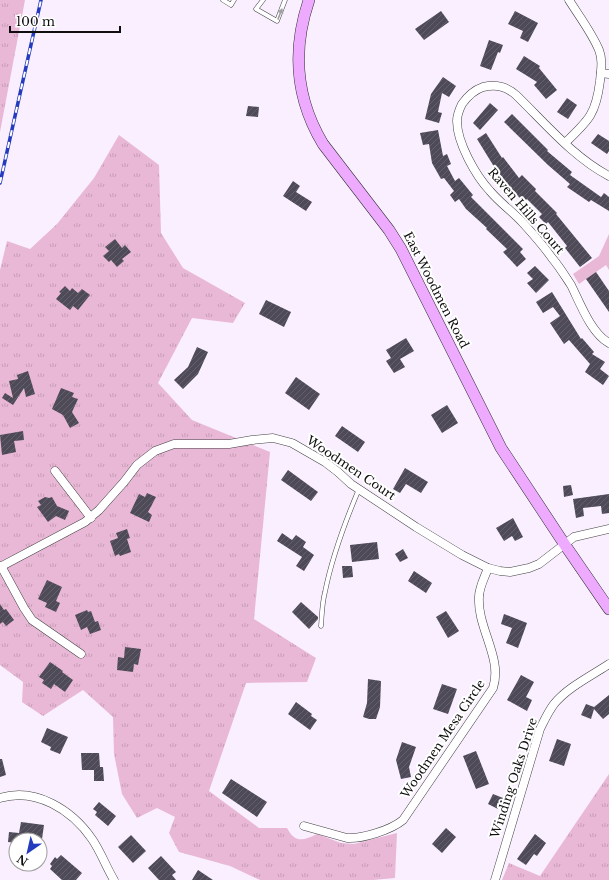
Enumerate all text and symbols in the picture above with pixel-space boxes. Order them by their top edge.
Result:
scale bar [10,8,120,34]
one-way arrow [277,8,283,20]
text: 100 m [16,14,55,29]
street label: Raven Hills Court [485,165,568,257]
street label: East Woodmen Road [401,229,472,351]
street label: Woodmen Court [303,432,399,503]
street label: Woodmen Mesa Circle [397,676,488,802]
street label: Winding Oaks Drive [487,716,540,841]
north arrow [8,832,48,872]
text: N [14,851,31,869]

